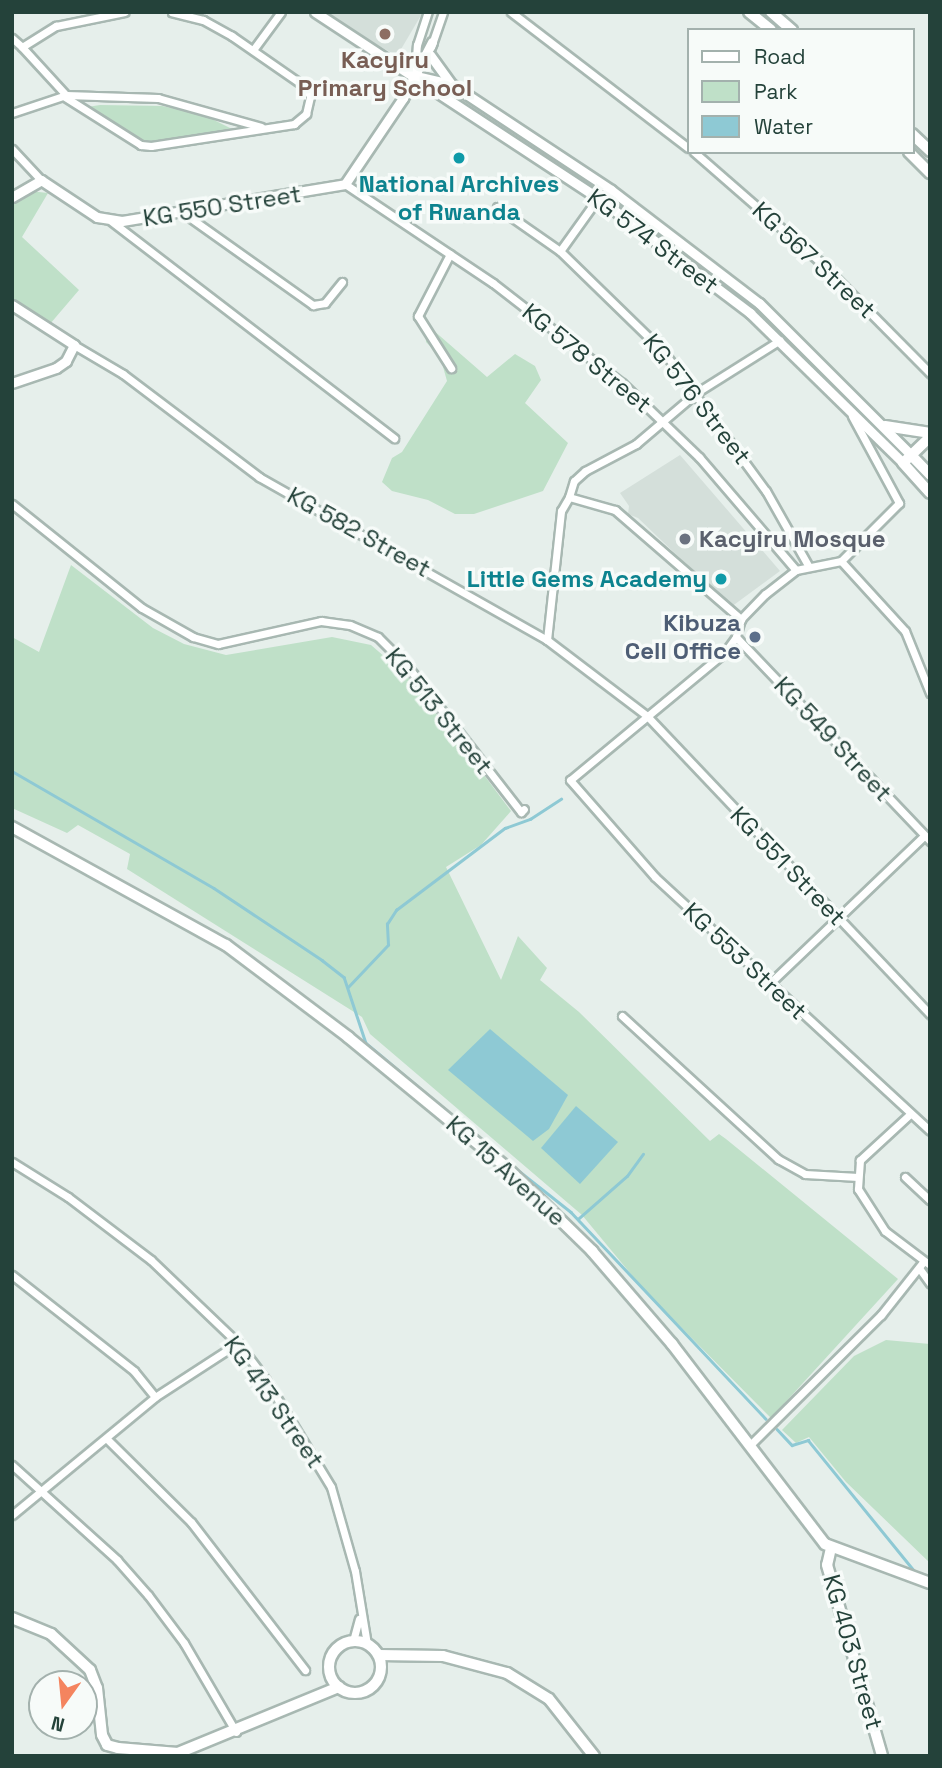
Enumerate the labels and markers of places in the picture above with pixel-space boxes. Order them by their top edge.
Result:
marker: Kacyiru Primary School [377,26,393,42]
place label: Kacyiru Primary School [298,46,472,102]
marker: National Archives of Rwanda [451,150,467,166]
place label: National Archives of Rwanda [359,170,559,226]
place label: Kacyiru Mosque [699,525,886,553]
marker: Kacyiru Mosque [677,531,693,547]
place label: Little Gems Academy [466,565,707,593]
marker: Little Gems Academy [713,571,729,587]
place label: Kibuza Cell Office [625,609,741,665]
marker: Kibuza Cell Office [747,629,763,645]

